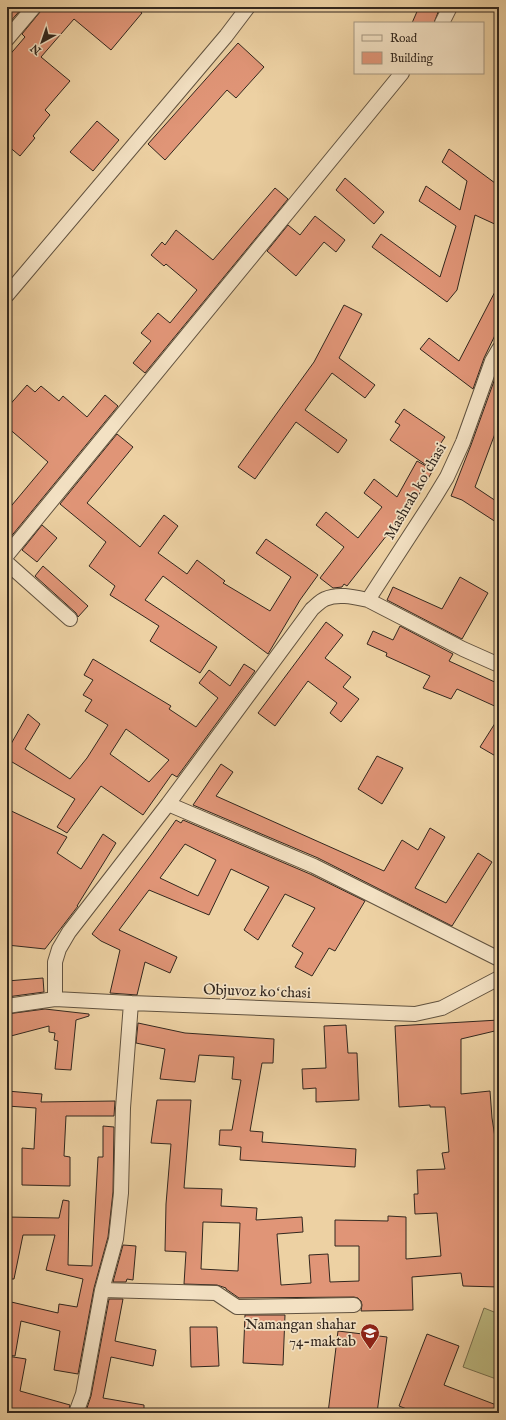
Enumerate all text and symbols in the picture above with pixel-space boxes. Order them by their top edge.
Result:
north arrow [22,22,62,62]
legend [354,22,484,74]
text: Road [390,31,418,46]
text: N [28,40,45,58]
text: Building [390,51,434,66]
street label: Mashrab koʻchasi [380,440,451,543]
street label: Objuvoz koʻchasi [203,980,311,1003]
place label: Namangan shahar 74-maktab [245,1315,356,1351]
school or university icon: Namangan shahar 74-maktab [359,1322,381,1350]

